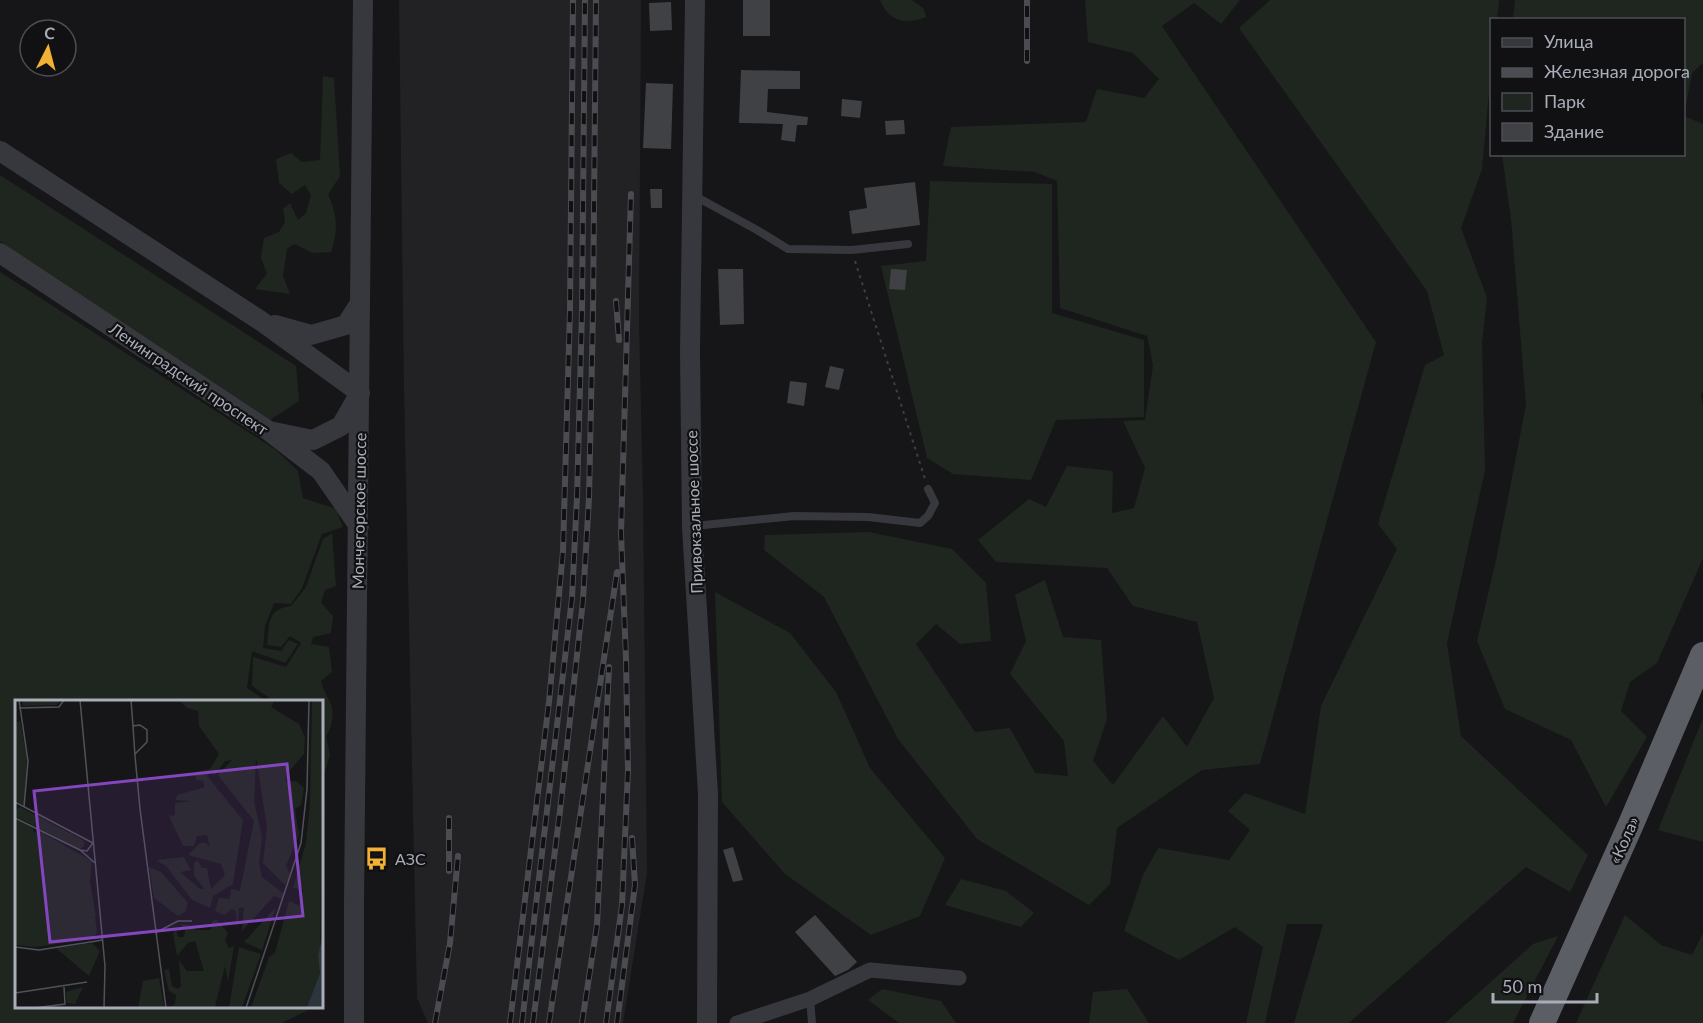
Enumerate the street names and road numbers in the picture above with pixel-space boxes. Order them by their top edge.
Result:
street label: Ленинградский проспект [106,318,272,439]
street label: Привокзальное шоссе [681,430,706,594]
street label: Мончегорское шоссе [348,433,369,589]
street label: «Кола» [1605,813,1642,866]

